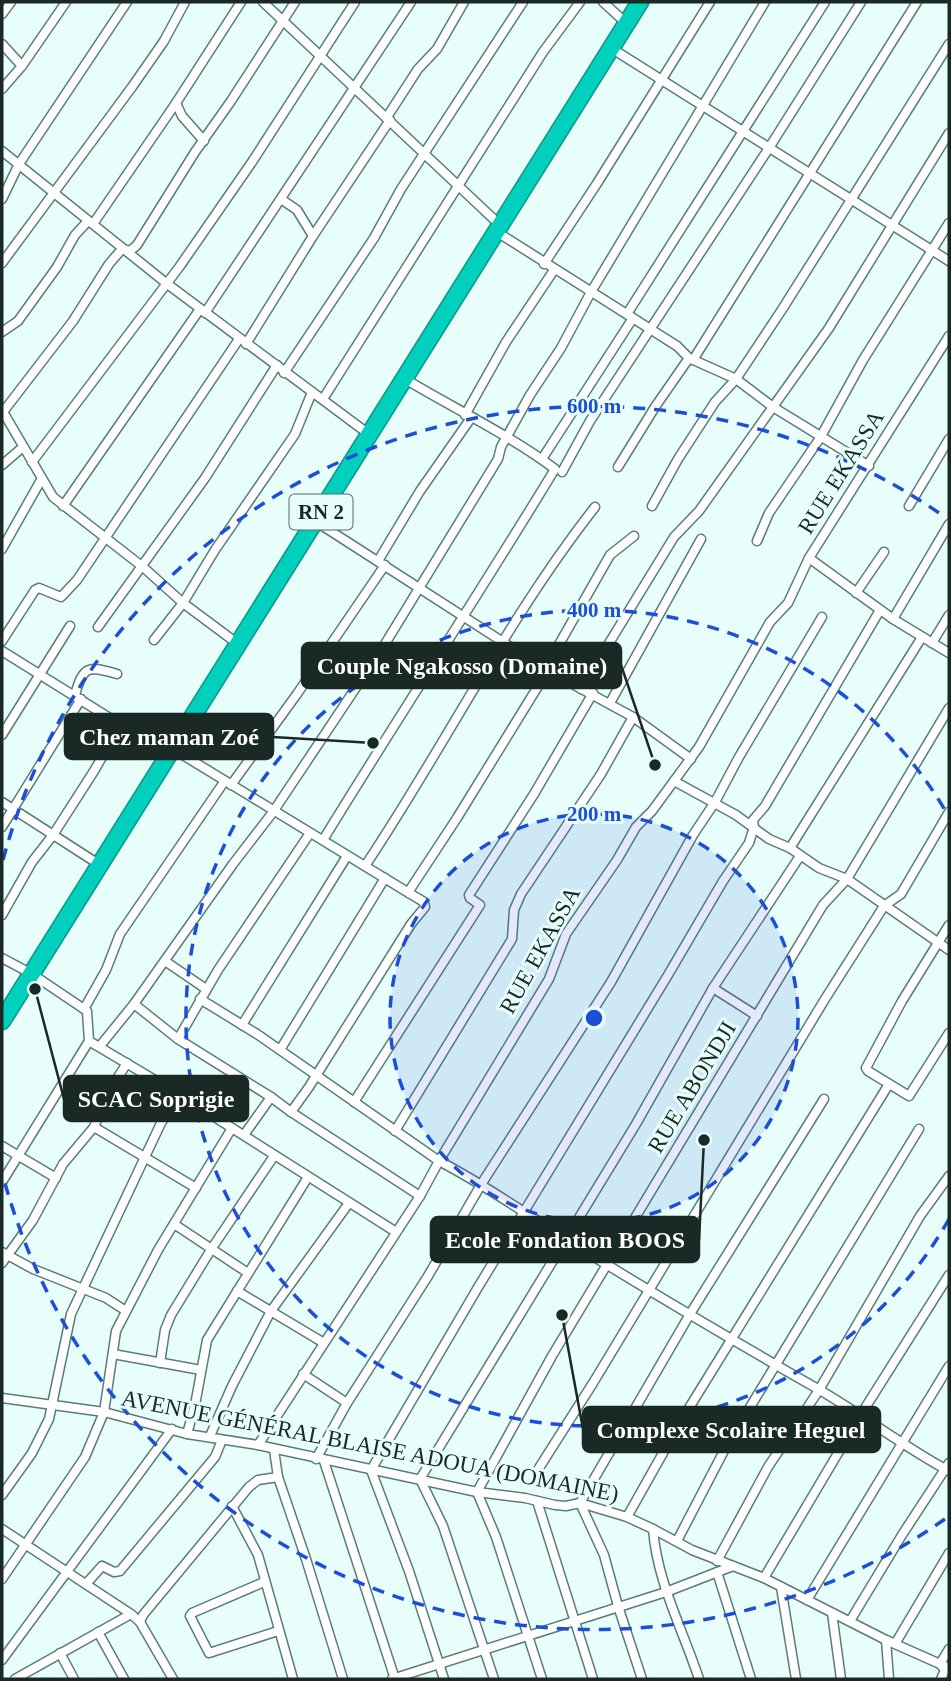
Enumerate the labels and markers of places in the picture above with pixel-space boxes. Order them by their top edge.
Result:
callout: Couple Ngakosso (Domaine) [302,643,621,688]
callout: Chez maman Zoé [65,714,273,759]
centre of rings [582,1006,606,1030]
callout: SCAC Soprigie [64,1076,248,1121]
callout: Ecole Fondation BOOS [431,1217,699,1262]
callout: Complexe Scolaire Heguel [583,1407,880,1452]

